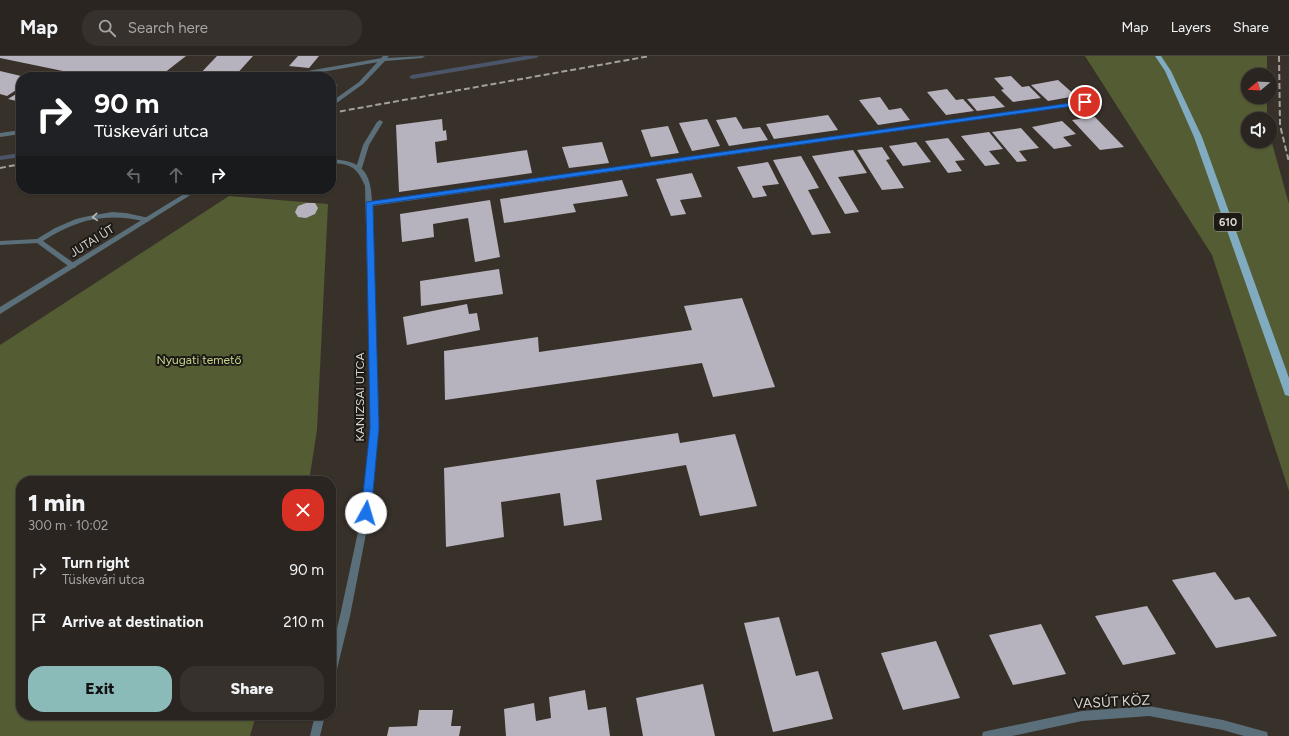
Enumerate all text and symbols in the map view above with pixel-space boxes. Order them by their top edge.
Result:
search box [82,10,362,46]
text: Map [20,16,58,39]
icon: search [96,17,118,39]
text: Search here [128,19,208,37]
text: Map [1121,19,1149,36]
text: Layers [1171,19,1211,36]
text: Share [1233,19,1269,36]
north arrow [1241,68,1277,104]
map controls [1241,68,1277,148]
pin [1068,85,1102,119]
text: 90 m [94,86,159,120]
icon: right [28,88,80,140]
icon: arrive [1074,91,1096,113]
button: sound [1241,112,1277,148]
text: Tüskevári utca [94,120,208,142]
icon: left [123,164,145,186]
icon: ahead [165,164,187,186]
icon: right [207,164,229,186]
one-way arrow [92,212,98,221]
road number: 610 [1214,213,1242,231]
street label: JUTAI ÚT [67,222,117,260]
street label: KANIZSAI UTCA [353,352,367,442]
park label: Nyugati temető [156,353,242,367]
text: 1 min [28,488,85,517]
button: close [282,489,324,531]
position arrow [345,492,387,534]
text: 300 m · 10:02 [28,518,108,533]
text: Turn right [62,554,130,572]
icon: right [28,559,50,581]
text: 90 m [289,561,324,579]
text: Tüskevári utca [62,572,145,587]
icon: arrive [28,611,50,633]
text: Arrive at destination [62,613,203,631]
text: 210 m [283,613,324,631]
button: Exit [28,666,172,712]
button: Share [180,666,324,712]
street label: VASÚT KÖZ [1073,692,1151,712]

